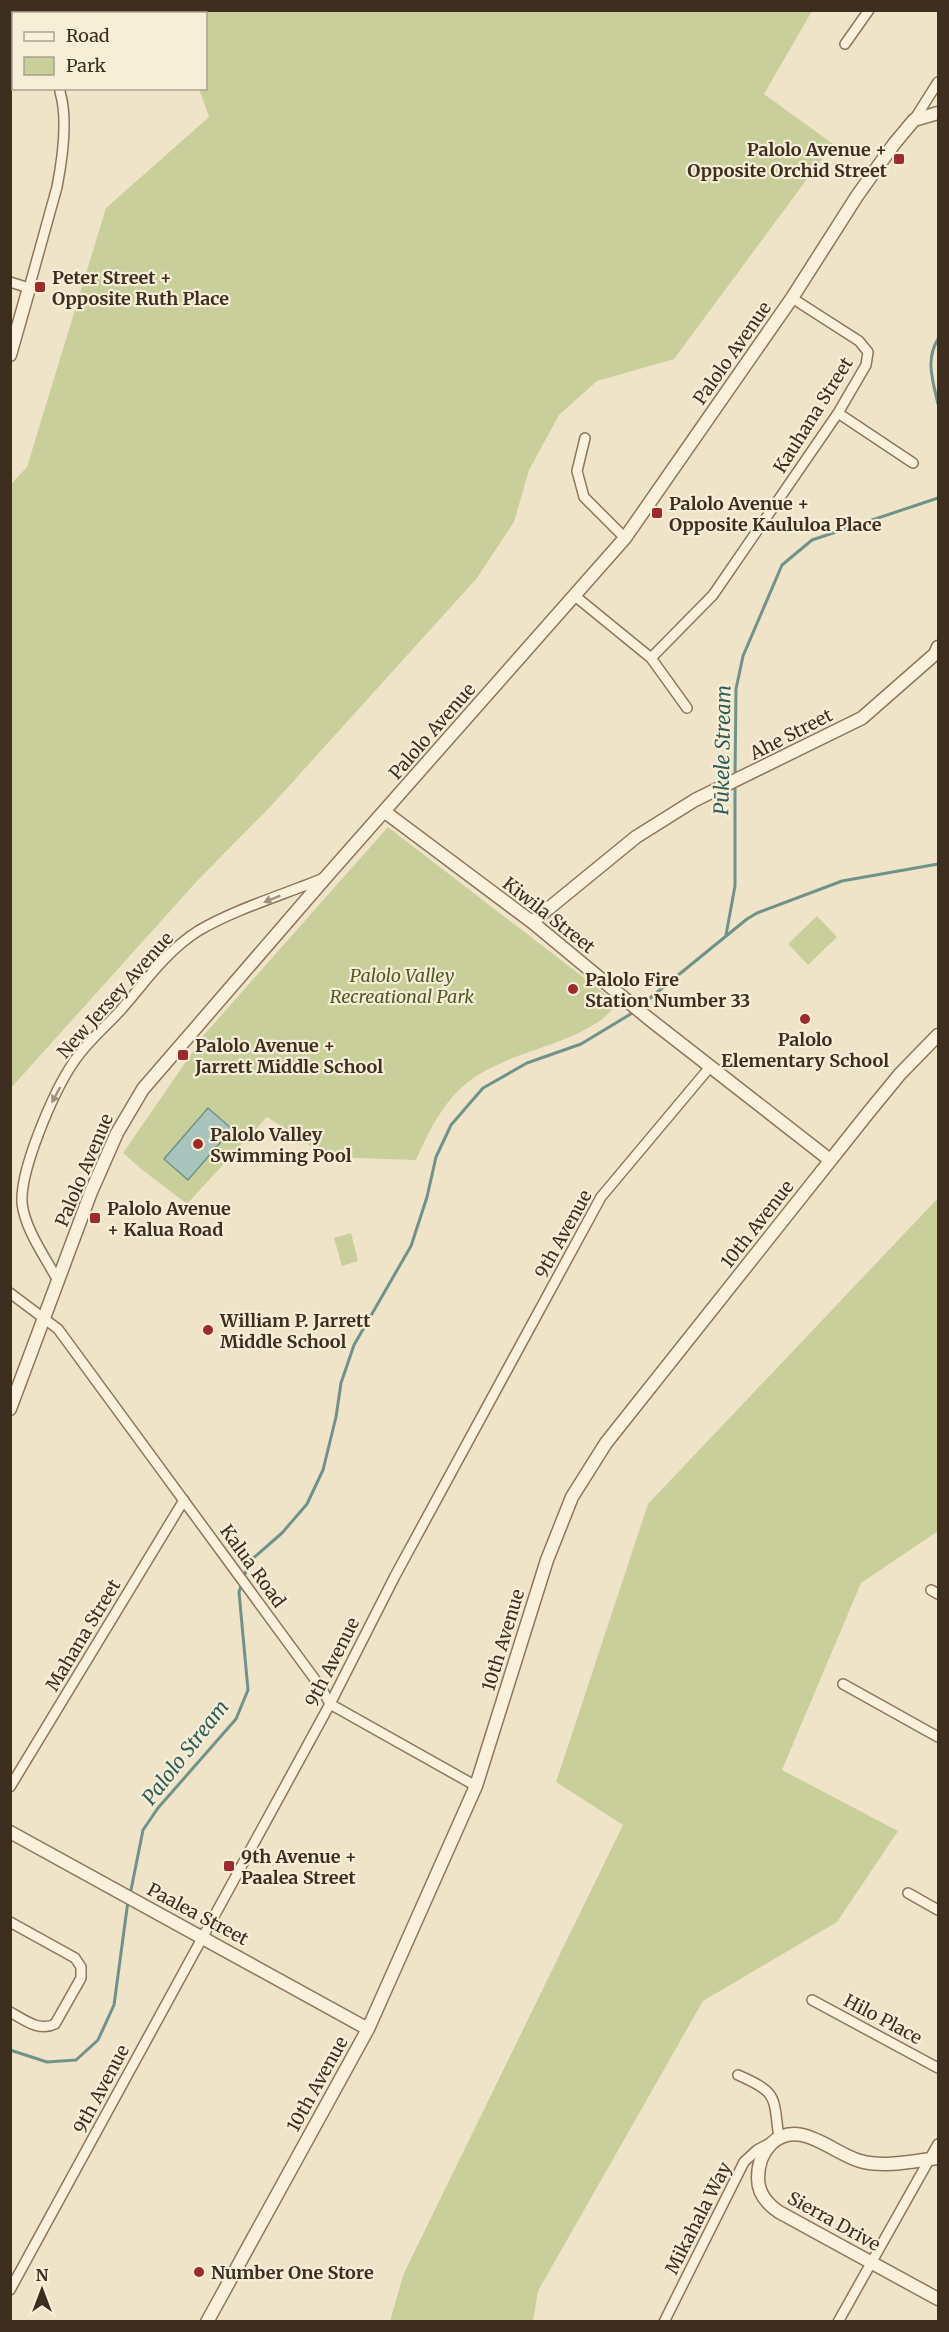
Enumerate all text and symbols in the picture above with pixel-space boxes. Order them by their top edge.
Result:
legend [12,12,207,90]
text: Road [66,24,110,47]
text: Park [66,54,107,77]
place label: Palolo Avenue + Opposite Orchid Street [687,138,888,182]
marker: Palolo Avenue + Opposite Orchid Street [892,152,906,166]
place label: Peter Street + Opposite Ruth Place [52,266,229,310]
marker: Peter Street + Opposite Ruth Place [33,280,47,294]
street label: Palolo Avenue [688,297,776,409]
street label: Kauhana Street [768,353,858,477]
place label: Palolo Avenue + Opposite Kaululoa Place [669,492,882,536]
marker: Palolo Avenue + Opposite Kaululoa Place [650,506,664,520]
street label: Palolo Avenue [384,678,480,784]
water label: Pūkele Stream [708,685,736,815]
street label: Ahe Street [745,703,836,765]
street label: Kiwila Street [498,872,600,958]
one-way arrow [263,895,281,904]
street label: New Jersey Avenue [52,927,178,1063]
park label: Palolo Valley Recreational Park [330,964,474,1008]
place label: Palolo Fire Station Number 33 [585,968,750,1012]
marker: Palolo Fire Station Number 33 [566,982,580,996]
marker: Palolo Elementary School [798,1012,812,1026]
place label: Palolo Elementary School [721,1028,889,1072]
place label: Palolo Avenue + Jarrett Middle School [194,1034,383,1078]
marker: Palolo Avenue + Jarrett Middle School [176,1048,190,1062]
one-way arrow [51,1087,61,1104]
street label: Palolo Avenue [50,1110,118,1230]
place label: Palolo Valley Swimming Pool [210,1123,352,1167]
marker: Palolo Valley Swimming Pool [191,1137,205,1151]
street label: 10th Avenue [716,1175,798,1273]
street label: 9th Avenue [529,1186,597,1282]
place label: Palolo Avenue + Kalua Road [107,1197,231,1241]
marker: Palolo Avenue + Kalua Road [88,1211,102,1225]
place label: William P. Jarrett Middle School [219,1309,371,1353]
marker: William P. Jarrett Middle School [201,1323,215,1337]
street label: Kalua Road [215,1520,291,1612]
street label: Mahana Street [41,1575,125,1695]
street label: 10th Avenue [477,1586,529,1694]
street label: 9th Avenue [300,1613,364,1711]
water label: Palolo Stream [136,1695,234,1809]
place label: 9th Avenue + Paalea Street [241,1845,357,1889]
marker: 9th Avenue + Paalea Street [222,1859,236,1873]
street label: Paalea Street [143,1878,253,1950]
street label: Hilo Place [840,1989,926,2049]
street label: 10th Avenue [281,2032,353,2136]
street label: 9th Avenue [68,2041,134,2137]
street label: Mikahala Way [660,2158,736,2278]
street label: Sierra Drive [784,2186,884,2256]
north arrow [12,2260,72,2320]
place label: Number One Store [211,2261,374,2284]
text: N [36,2265,49,2285]
marker: Number One Store [192,2265,206,2279]

